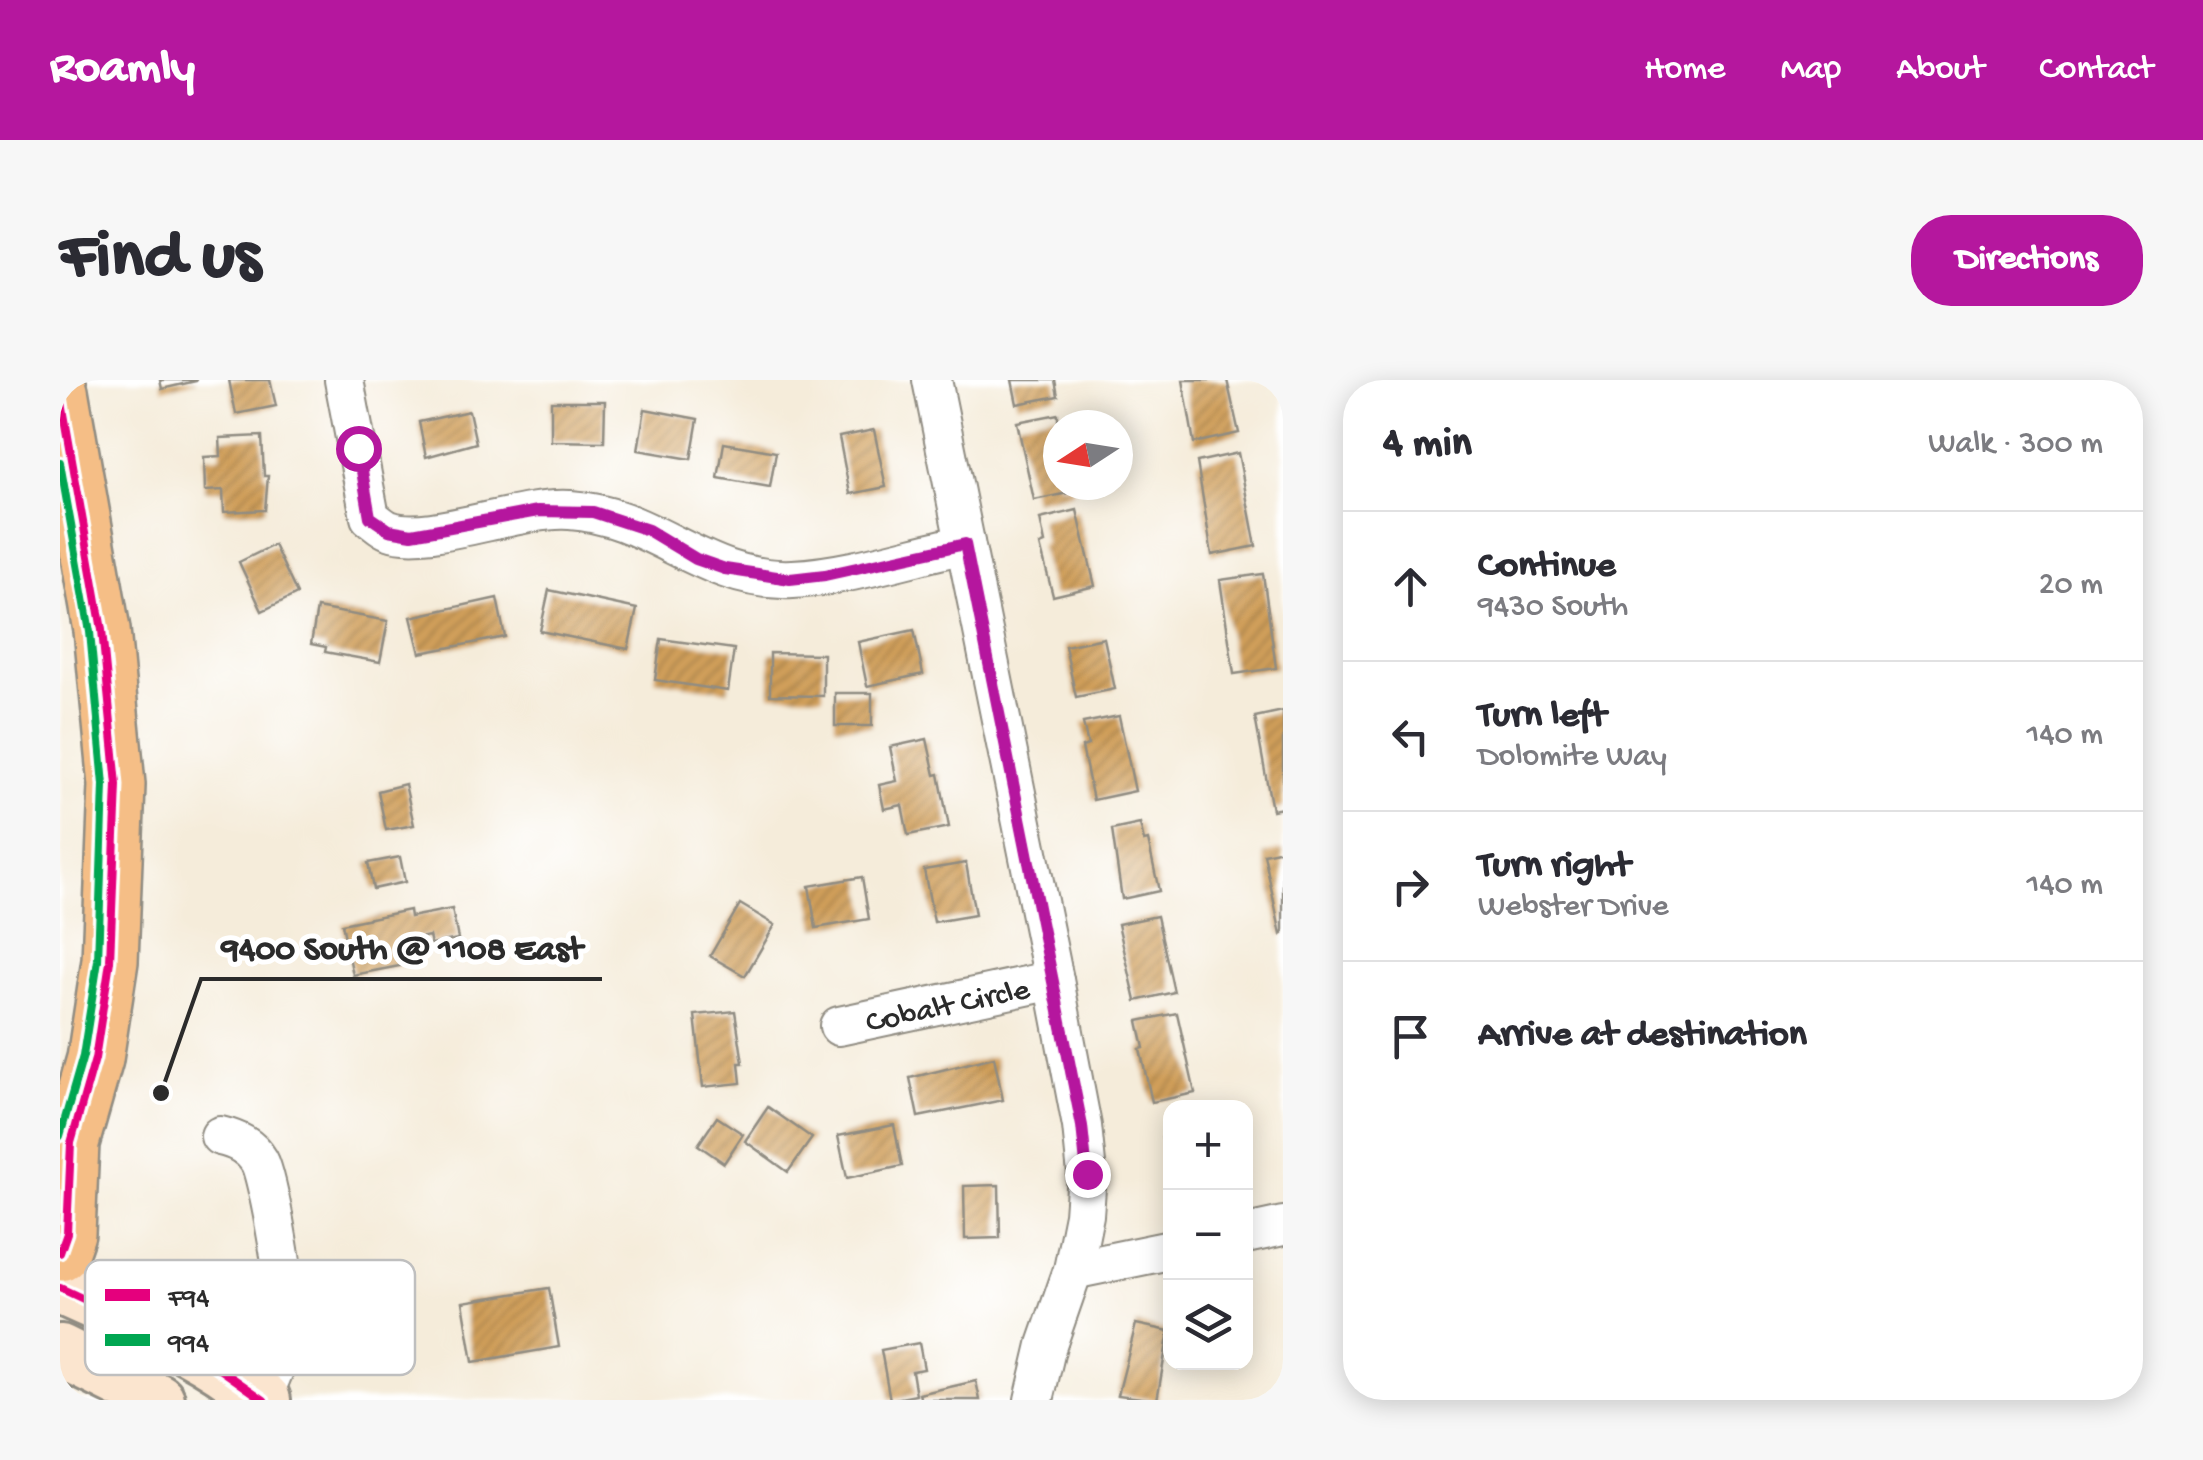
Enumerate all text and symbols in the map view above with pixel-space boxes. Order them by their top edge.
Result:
text: Roamly [50,42,195,99]
text: Home [1644,50,1725,91]
text: Map [1780,50,1841,91]
text: About [1896,50,1984,91]
text: Contact [2039,50,2153,91]
button: Directions [1911,215,2143,306]
text: Find us [60,219,261,302]
north arrow [1043,410,1133,500]
text: 4 min [1383,421,1472,470]
route start [336,426,382,472]
text: Walk · 300 m [1928,426,2103,464]
text: Continue [1478,545,1616,589]
icon: ahead [1383,559,1438,614]
text: 20 m [2039,567,2103,605]
text: 9430 South [1478,589,1628,627]
text: Turn left [1478,695,1606,739]
icon: left [1383,709,1438,764]
text: 140 m [2026,717,2103,755]
text: Dolomite Way [1478,739,1667,777]
text: Turn right [1478,845,1630,889]
icon: right [1383,859,1438,914]
text: 140 m [2026,867,2103,905]
text: Webster Drive [1478,889,1669,927]
callout: 9400 South @ 1108 East [201,914,602,979]
text: 9400 South @ 1108 East [219,931,586,972]
street label: Cobalt Circle [863,972,1034,1044]
icon: arrive [1383,1009,1438,1064]
text: Arrive at destination [1478,1014,1807,1058]
map controls [1163,1100,1253,1370]
button: + [1163,1100,1253,1190]
route end [1065,1152,1111,1198]
button: − [1163,1190,1253,1280]
legend [85,1260,415,1375]
button: layers [1163,1280,1253,1370]
text: F94 [167,1283,210,1316]
text: 994 [167,1328,209,1361]

